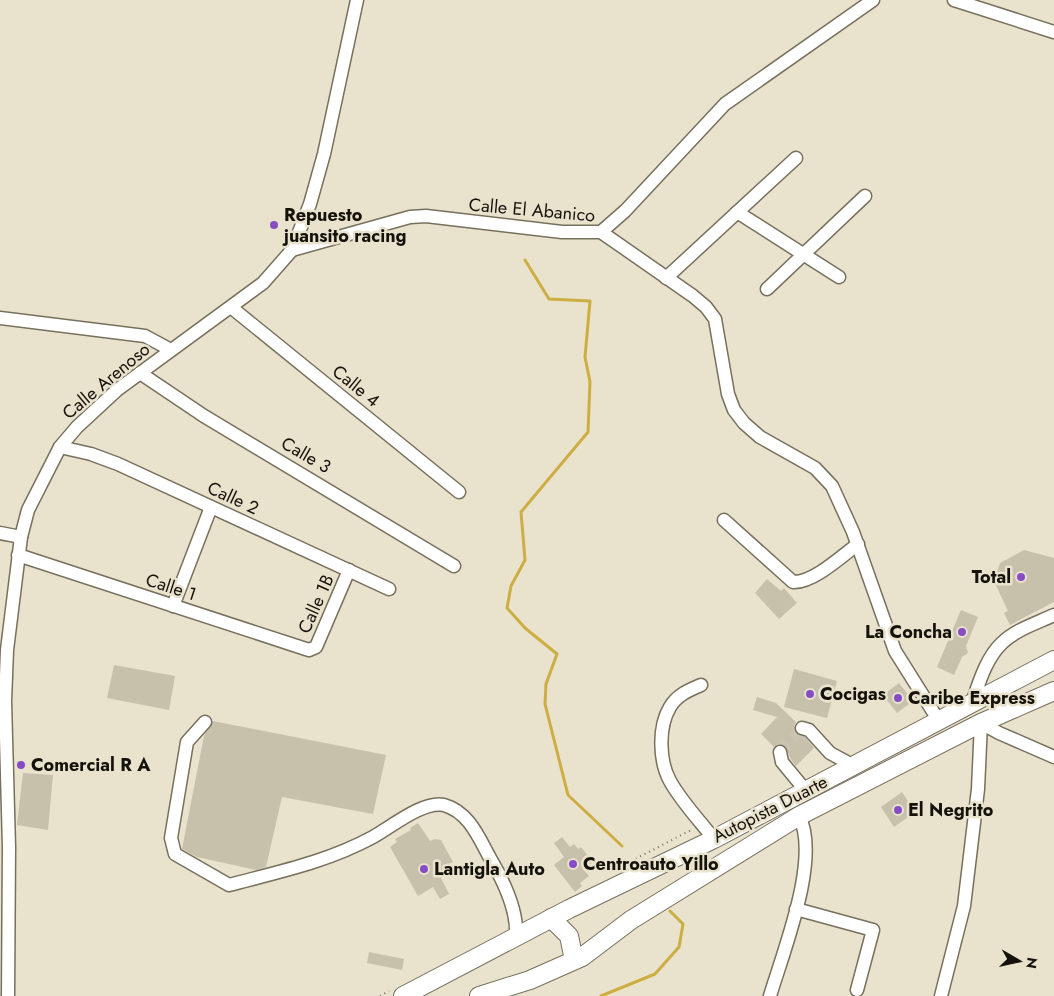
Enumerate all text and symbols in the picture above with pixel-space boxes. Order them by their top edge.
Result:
street label: Calle El Abanico [468,192,596,228]
place label: Repuesto juansito racing [282,202,407,249]
marker: Repuesto juansito racing [268,219,280,231]
street label: Calle Arenoso [57,336,156,425]
street label: Calle 4 [327,359,385,413]
street label: Calle 3 [276,430,336,480]
street label: Calle 2 [203,475,263,521]
place label: Total [972,564,1011,590]
street label: Calle 1 [142,567,200,607]
street label: Calle 1B [291,570,341,638]
marker: Total [1015,571,1027,583]
place label: La Concha [865,619,952,645]
marker: La Concha [956,626,968,638]
place label: Cocigas [820,681,886,707]
place label: Caribe Express [908,685,1035,711]
marker: Cocigas [804,688,816,700]
marker: Caribe Express [892,692,904,704]
place label: Comercial R A [31,752,151,778]
marker: Comercial R A [15,759,27,771]
street label: Autopista Duarte [708,769,832,849]
place label: El Negrito [908,797,994,823]
marker: El Negrito [892,804,904,816]
place label: Centroauto Yillo [583,851,719,877]
place label: Lantigla Auto [434,856,545,882]
marker: Centroauto Yillo [567,858,579,870]
marker: Lantigla Auto [418,863,430,875]
north arrow [994,936,1044,986]
text: N [1021,956,1043,970]

